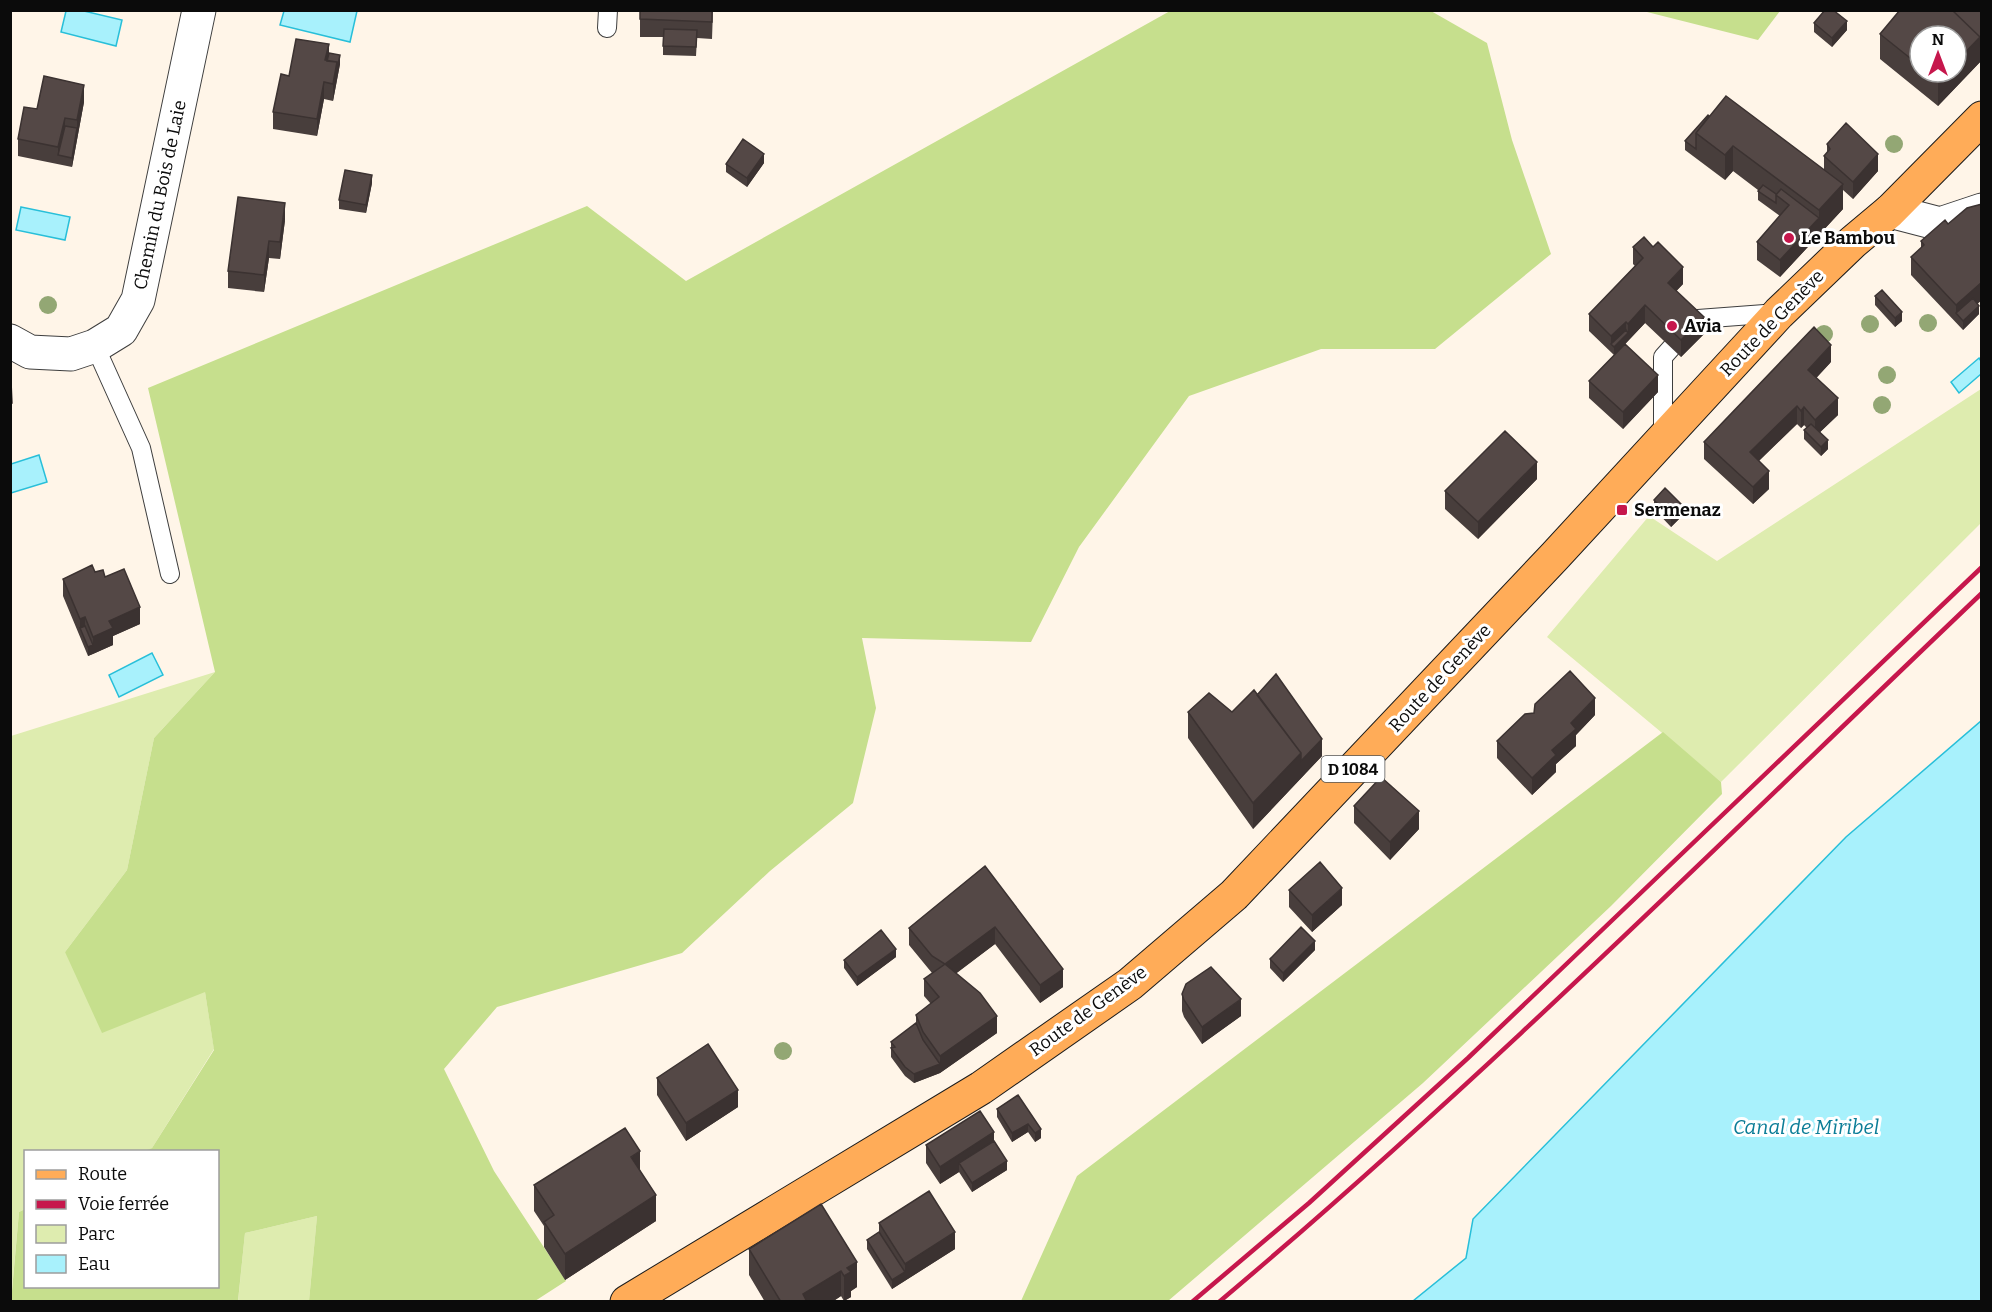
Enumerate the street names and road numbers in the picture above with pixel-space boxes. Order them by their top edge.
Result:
street label: Chemin du Bois de Laie [129,98,191,292]
street label: Route de Genève [1716,265,1828,381]
street label: Route de Genève [1384,619,1496,737]
road number: D 1084 [1322,756,1384,782]
street label: Route de Genève [1025,961,1151,1061]

